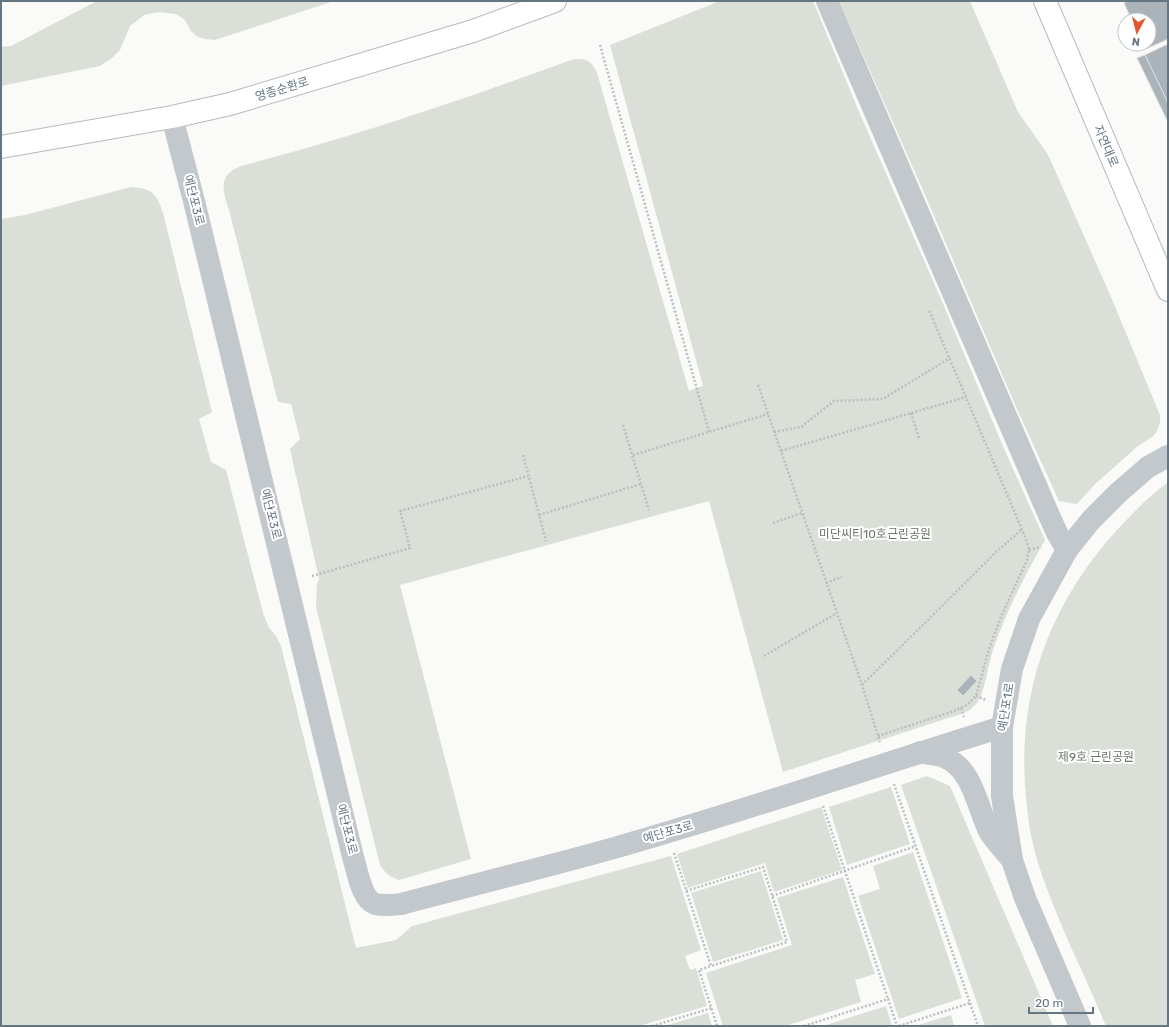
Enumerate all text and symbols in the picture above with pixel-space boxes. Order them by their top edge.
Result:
north arrow [1117,12,1157,52]
text: N [1131,34,1141,48]
street label: 영종순환로 [254,74,310,104]
street label: 자연대로 [1091,123,1121,169]
street label: 예단포3로 [181,173,207,227]
street label: 예단포3로 [258,487,284,541]
park label: 미단씨티10호근린공원 [819,527,931,541]
street label: 예단포1로 [995,682,1017,732]
park label: 제9호 근린공원 [1058,750,1134,764]
street label: 예단포3로 [334,802,360,856]
street label: 예단포3로 [641,818,695,846]
scale bar [1029,989,1093,1015]
text: 20 m [1035,996,1063,1010]

